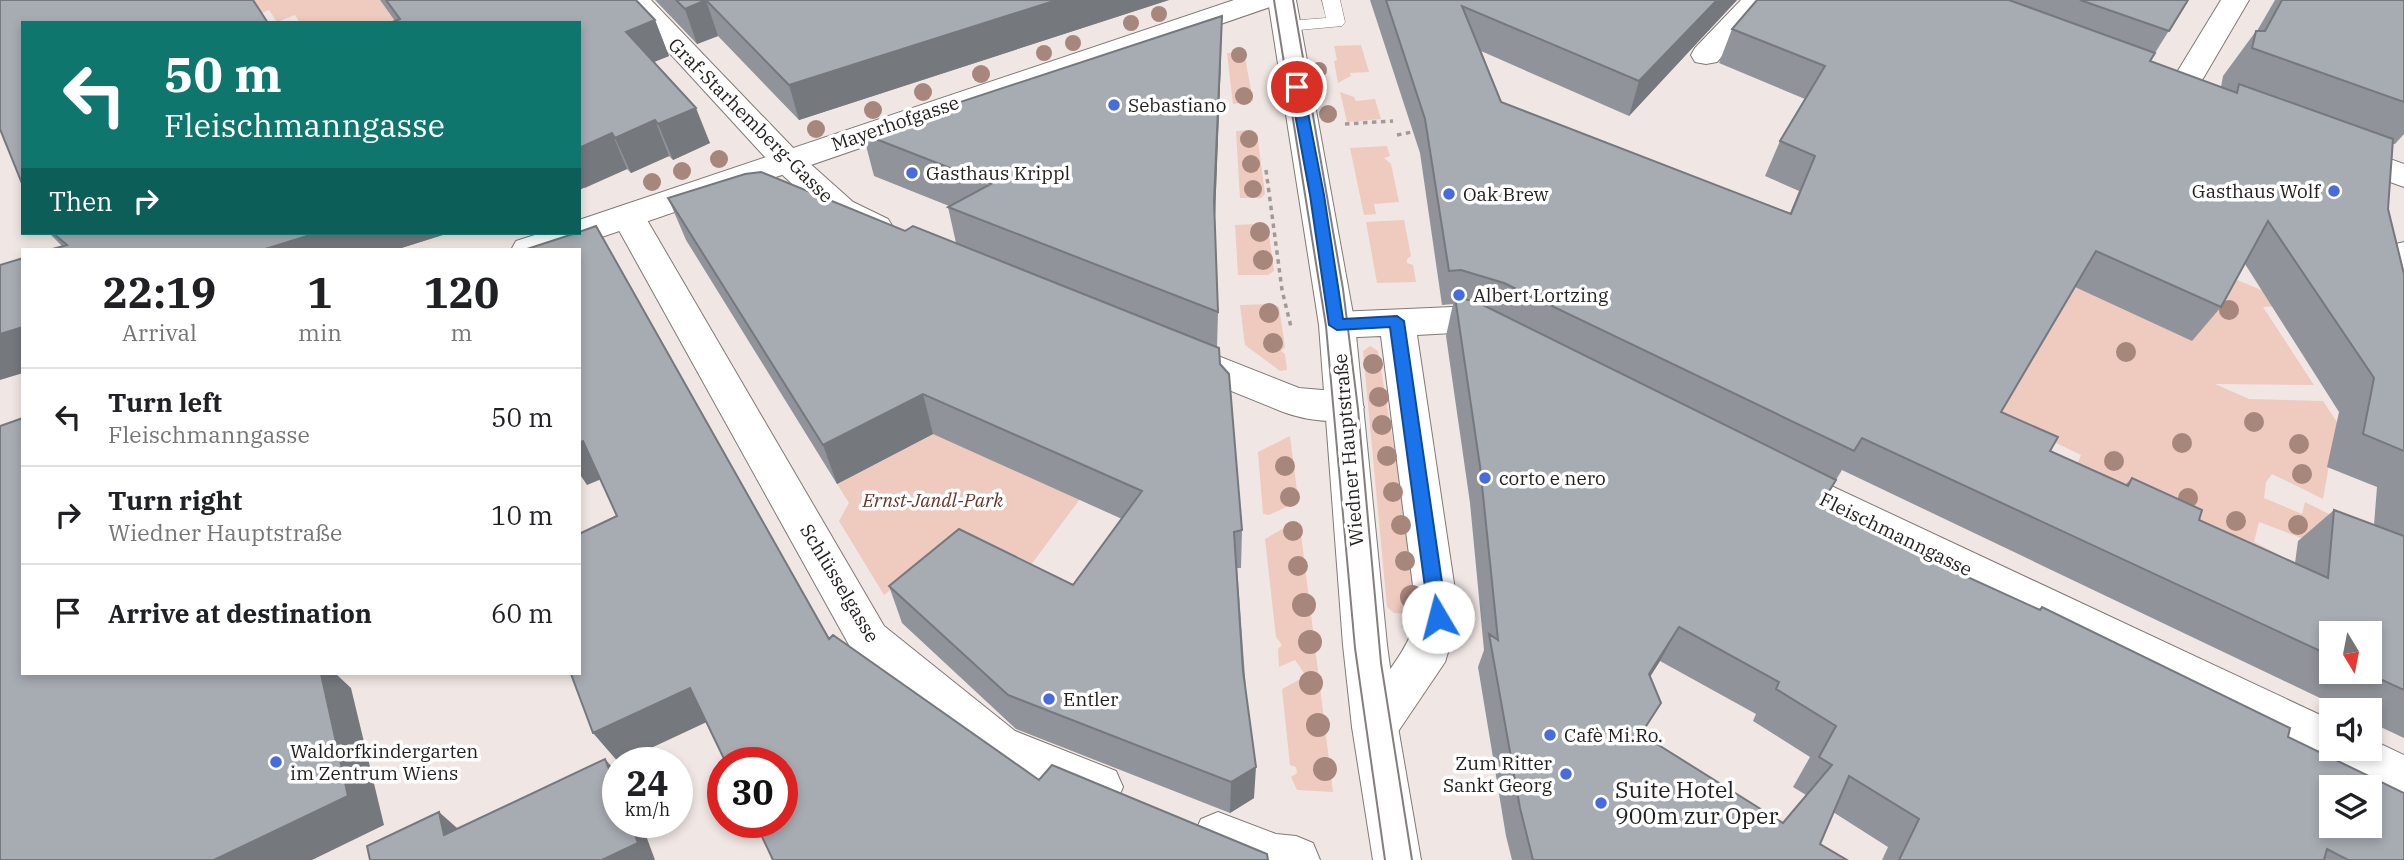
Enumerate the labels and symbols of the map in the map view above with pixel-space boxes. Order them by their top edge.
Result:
street label: Graf-Starhemberg-Gasse [663,32,839,208]
pin [1267,57,1327,117]
street label: Mayerhofgasse [828,90,962,156]
place label: Sebastiano [1128,93,1226,117]
marker: Sebastiano [1106,97,1122,113]
place label: Gasthaus Krippl [926,161,1071,185]
marker: Gasthaus Krippl [904,165,920,181]
place label: Gasthaus Wolf [2192,179,2321,203]
place label: Oak Brew [1463,182,1549,206]
marker: Gasthaus Wolf [2326,183,2342,199]
marker: Oak Brew [1441,186,1457,202]
place label: Albert Lortzing [1473,283,1609,307]
marker: Albert Lortzing [1451,287,1467,303]
street label: Wiedner Hauptstraße [1328,353,1368,547]
place label: corto e nero [1499,466,1606,490]
marker: corto e nero [1477,470,1493,486]
street label: Fleischmanngasse [1816,487,1976,581]
park label: Ernst-Jandl-Park [862,488,1004,512]
street label: Schlüsselgasse [795,519,885,647]
position arrow [1401,580,1475,654]
north arrow [2319,621,2382,684]
place label: Entler [1063,687,1119,711]
marker: Entler [1041,691,1057,707]
place label: Cafè Mi.Ro. [1564,723,1663,747]
marker: Cafè Mi.Ro. [1542,727,1558,743]
place label: Waldorfkindergarten im Zentrum Wiens [290,739,478,785]
speed limit sign: 30 [707,747,798,838]
place label: Zum Ritter Sankt Georg [1443,751,1553,797]
marker: Waldorfkindergarten im Zentrum Wiens [268,754,284,770]
marker: Zum Ritter Sankt Georg [1558,766,1574,782]
place label: Suite Hotel 900m zur Oper [1615,774,1778,830]
marker: Suite Hotel 900m zur Oper [1593,795,1609,811]

